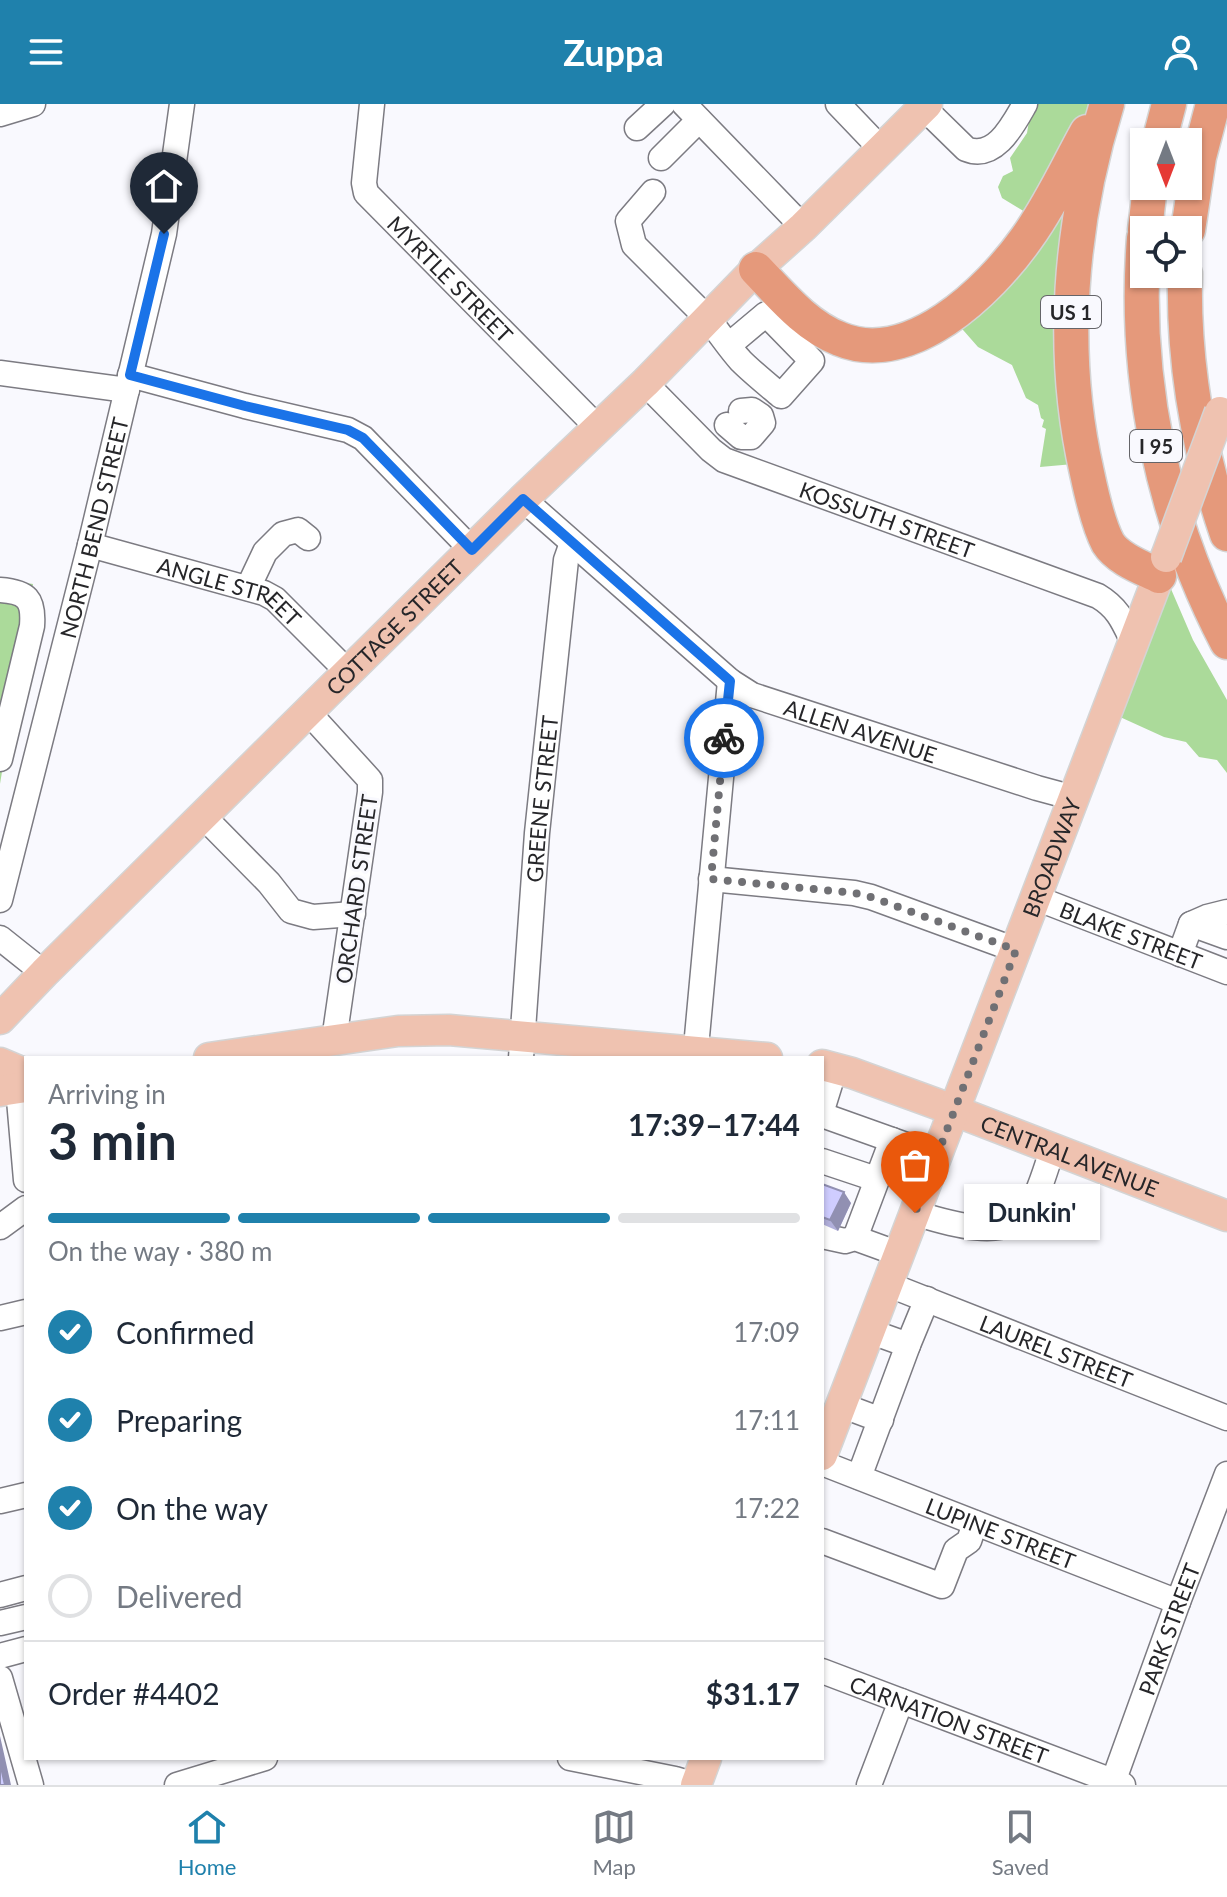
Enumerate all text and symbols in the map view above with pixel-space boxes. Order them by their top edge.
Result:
icon: menu [24,30,68,74]
text: Zuppa [563,30,664,74]
icon: person [1159,30,1203,74]
north arrow [1130,128,1202,200]
map controls [1130,128,1202,288]
pin [130,152,198,234]
icon: home [142,164,186,208]
street label: MYRTLE STREET [382,210,519,348]
button: locate [1130,216,1202,288]
road number: US 1 [1041,296,1101,328]
street label: NORTH BEND STREET [53,414,133,641]
road number: I 95 [1130,430,1182,462]
street label: KOSSUTH STREET [796,475,978,563]
street label: ANGLE STREET [155,551,307,631]
street label: COTTAGE STREET [320,553,468,700]
street label: ALLEN AVENUE [781,693,940,768]
courier [684,698,764,778]
street label: GREENE STREET [520,714,563,883]
icon: bike [702,716,746,760]
street label: ORCHARD STREET [329,793,383,985]
street label: BROADWAY [1016,794,1086,921]
street label: BLAKE STREET [1056,895,1206,975]
text: Arriving in [48,1078,166,1110]
text: 17:39–17:44 [628,1106,800,1142]
text: 3 min [48,1109,177,1171]
street label: CENTRAL AVENUE [977,1109,1163,1202]
pin [881,1131,949,1213]
icon: bag [893,1143,937,1187]
callout: Dunkin' [963,1185,1099,1241]
text: Dunkin' [987,1196,1077,1228]
text: On the way · 380 m [48,1235,272,1267]
street label: LAUREL STREET [976,1308,1137,1393]
icon: check [48,1310,92,1354]
text: Confirmed [116,1314,255,1350]
text: 17:09 [733,1316,800,1348]
icon: check [48,1398,92,1442]
text: Preparing [116,1402,242,1438]
text: 17:11 [733,1404,800,1436]
icon: check [48,1486,92,1530]
text: On the way [116,1490,268,1526]
street label: LUPINE STREET [922,1491,1080,1574]
text: 17:22 [733,1492,800,1524]
street label: PARK STREET [1132,1559,1205,1698]
text: Delivered [116,1578,243,1614]
street label: CARNATION STREET [846,1669,1052,1769]
text: Order #4402 [48,1675,220,1711]
text: $31.17 [706,1675,800,1711]
tab: Home [178,1805,236,1880]
tab: Map [592,1805,636,1880]
tab: Saved [992,1805,1049,1880]

